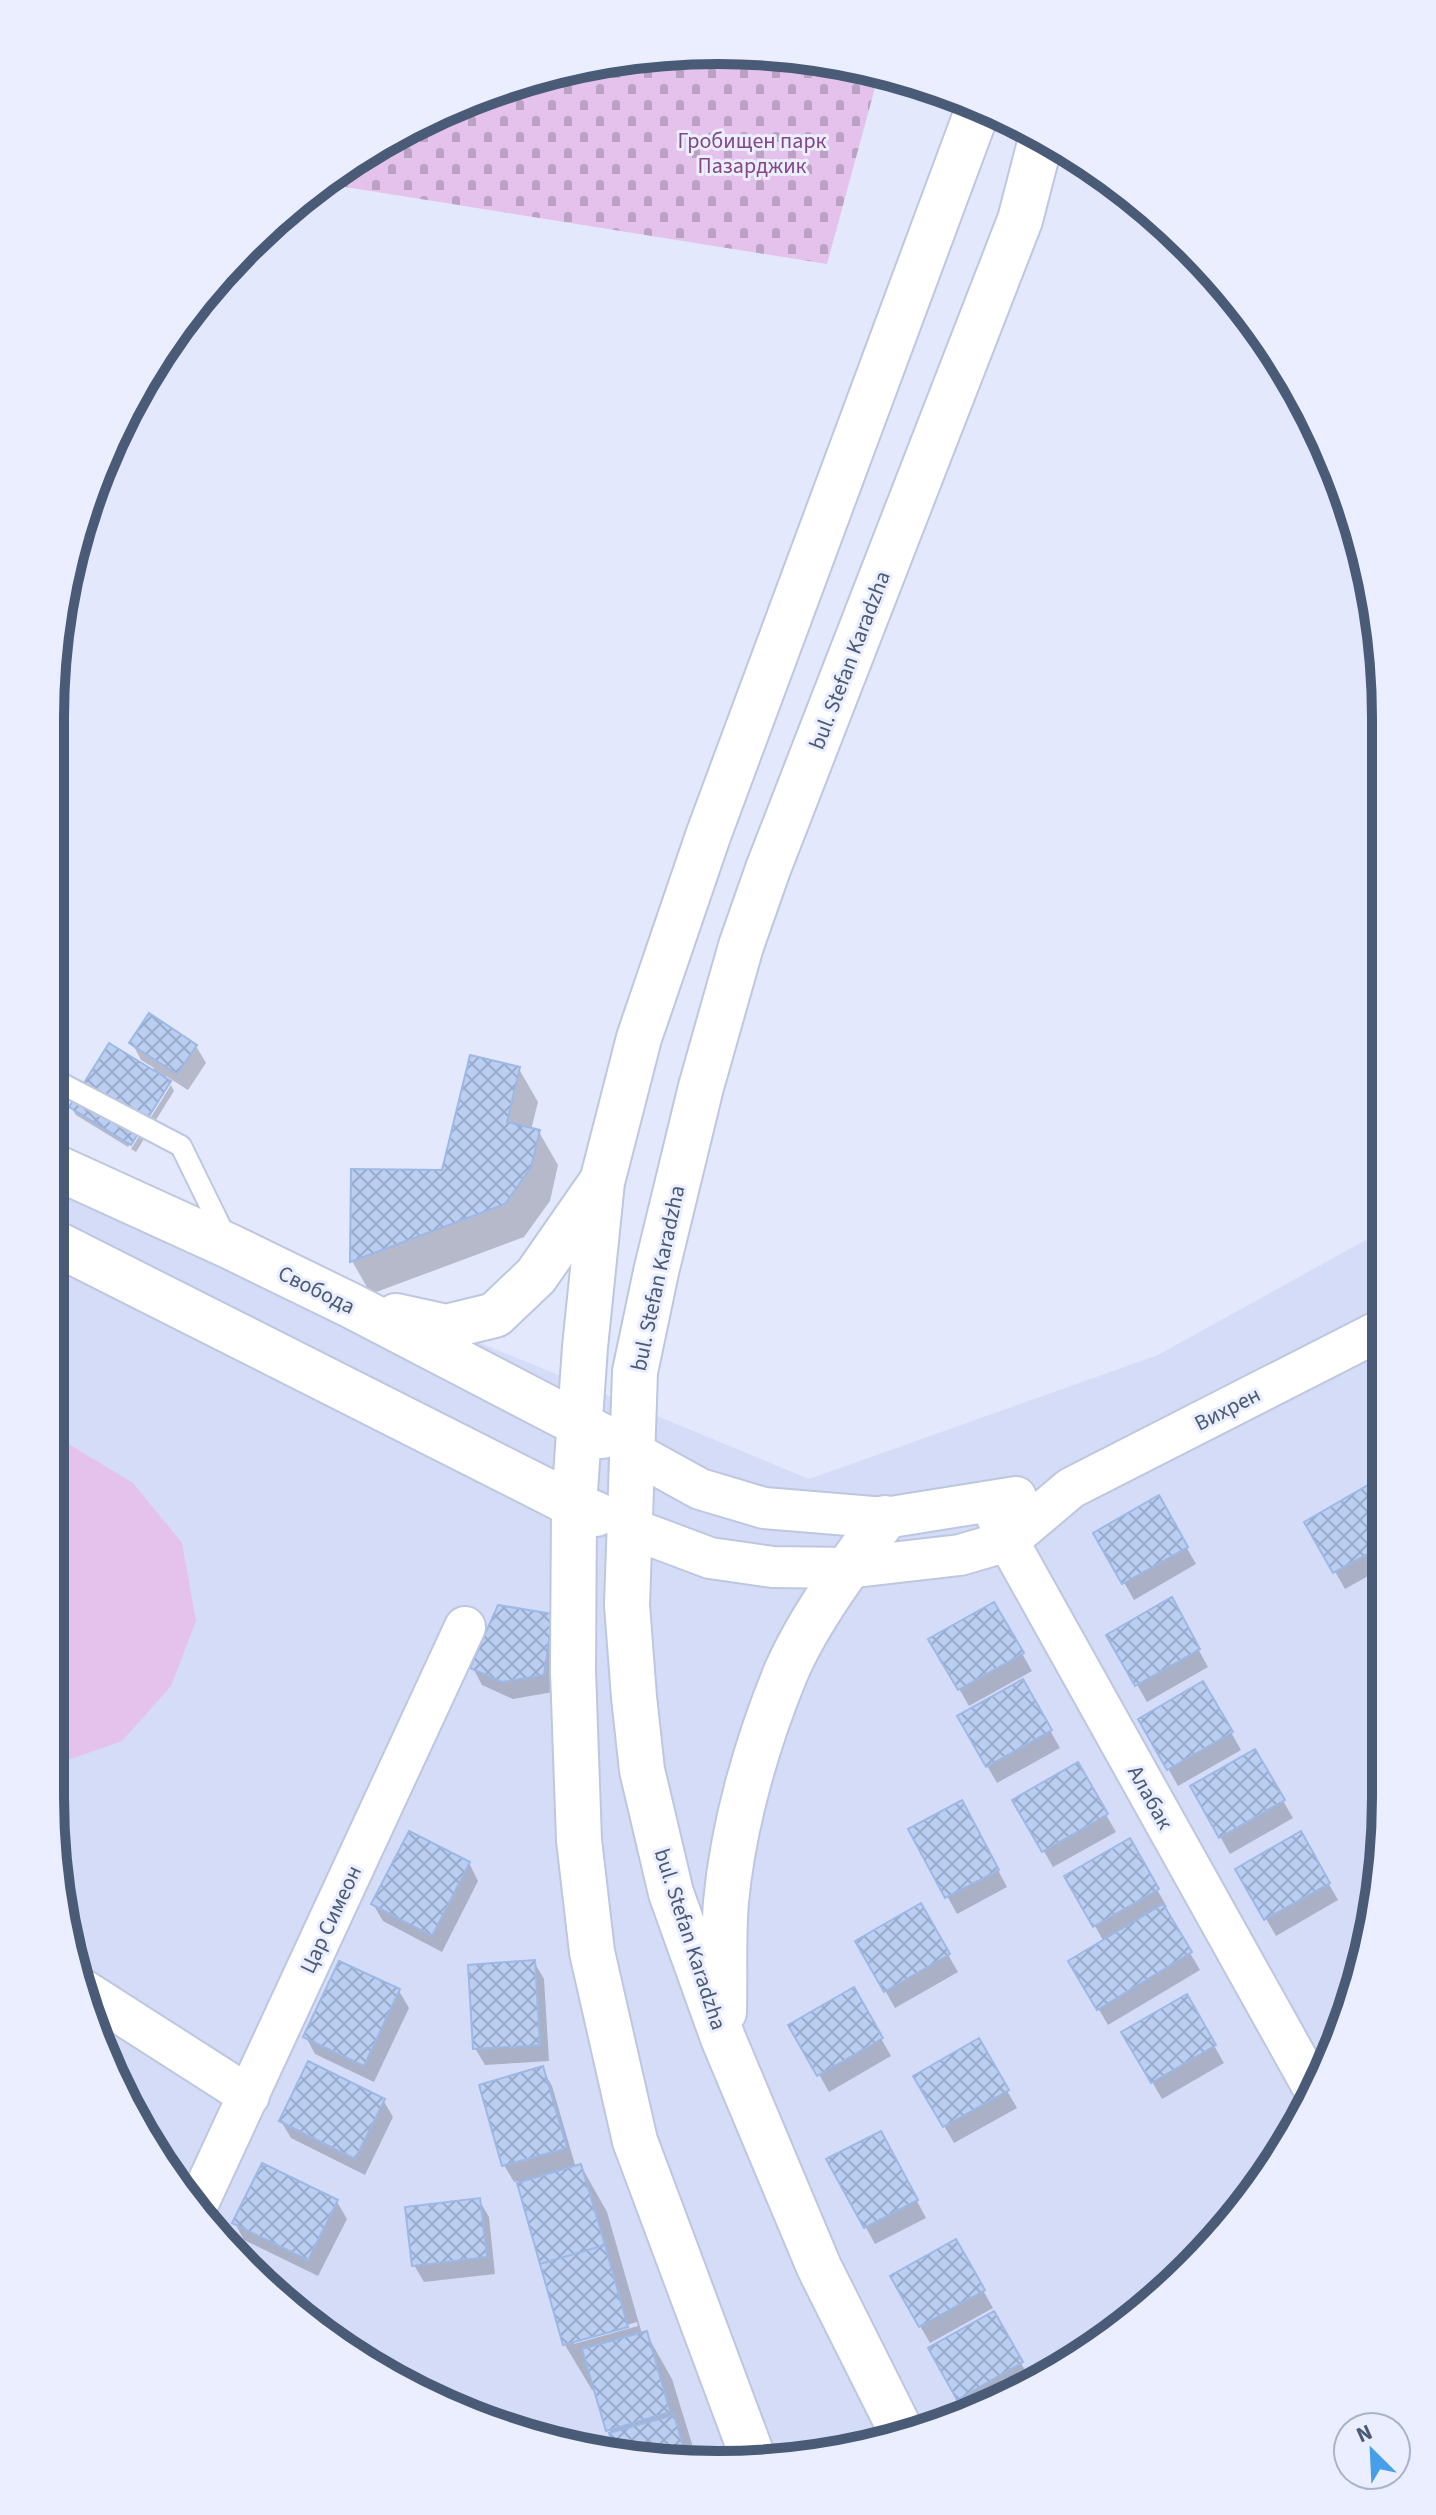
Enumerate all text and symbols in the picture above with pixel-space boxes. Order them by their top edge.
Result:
park label: Гробищен парк Пазарджик [678,125,827,182]
street label: bul. Stefan Karadzha [801,566,899,754]
street label: bul. Stefan Karadzha [623,1182,693,1374]
street label: Свобода [272,1257,361,1322]
street label: Вихрен [1189,1379,1266,1439]
street label: Алабак [1119,1760,1181,1835]
street label: bul. Stefan Karadzha [646,1844,734,2034]
street label: Цар Симеон [292,1860,370,1979]
north arrow [1332,2411,1412,2491]
text: N [1351,2416,1377,2451]

